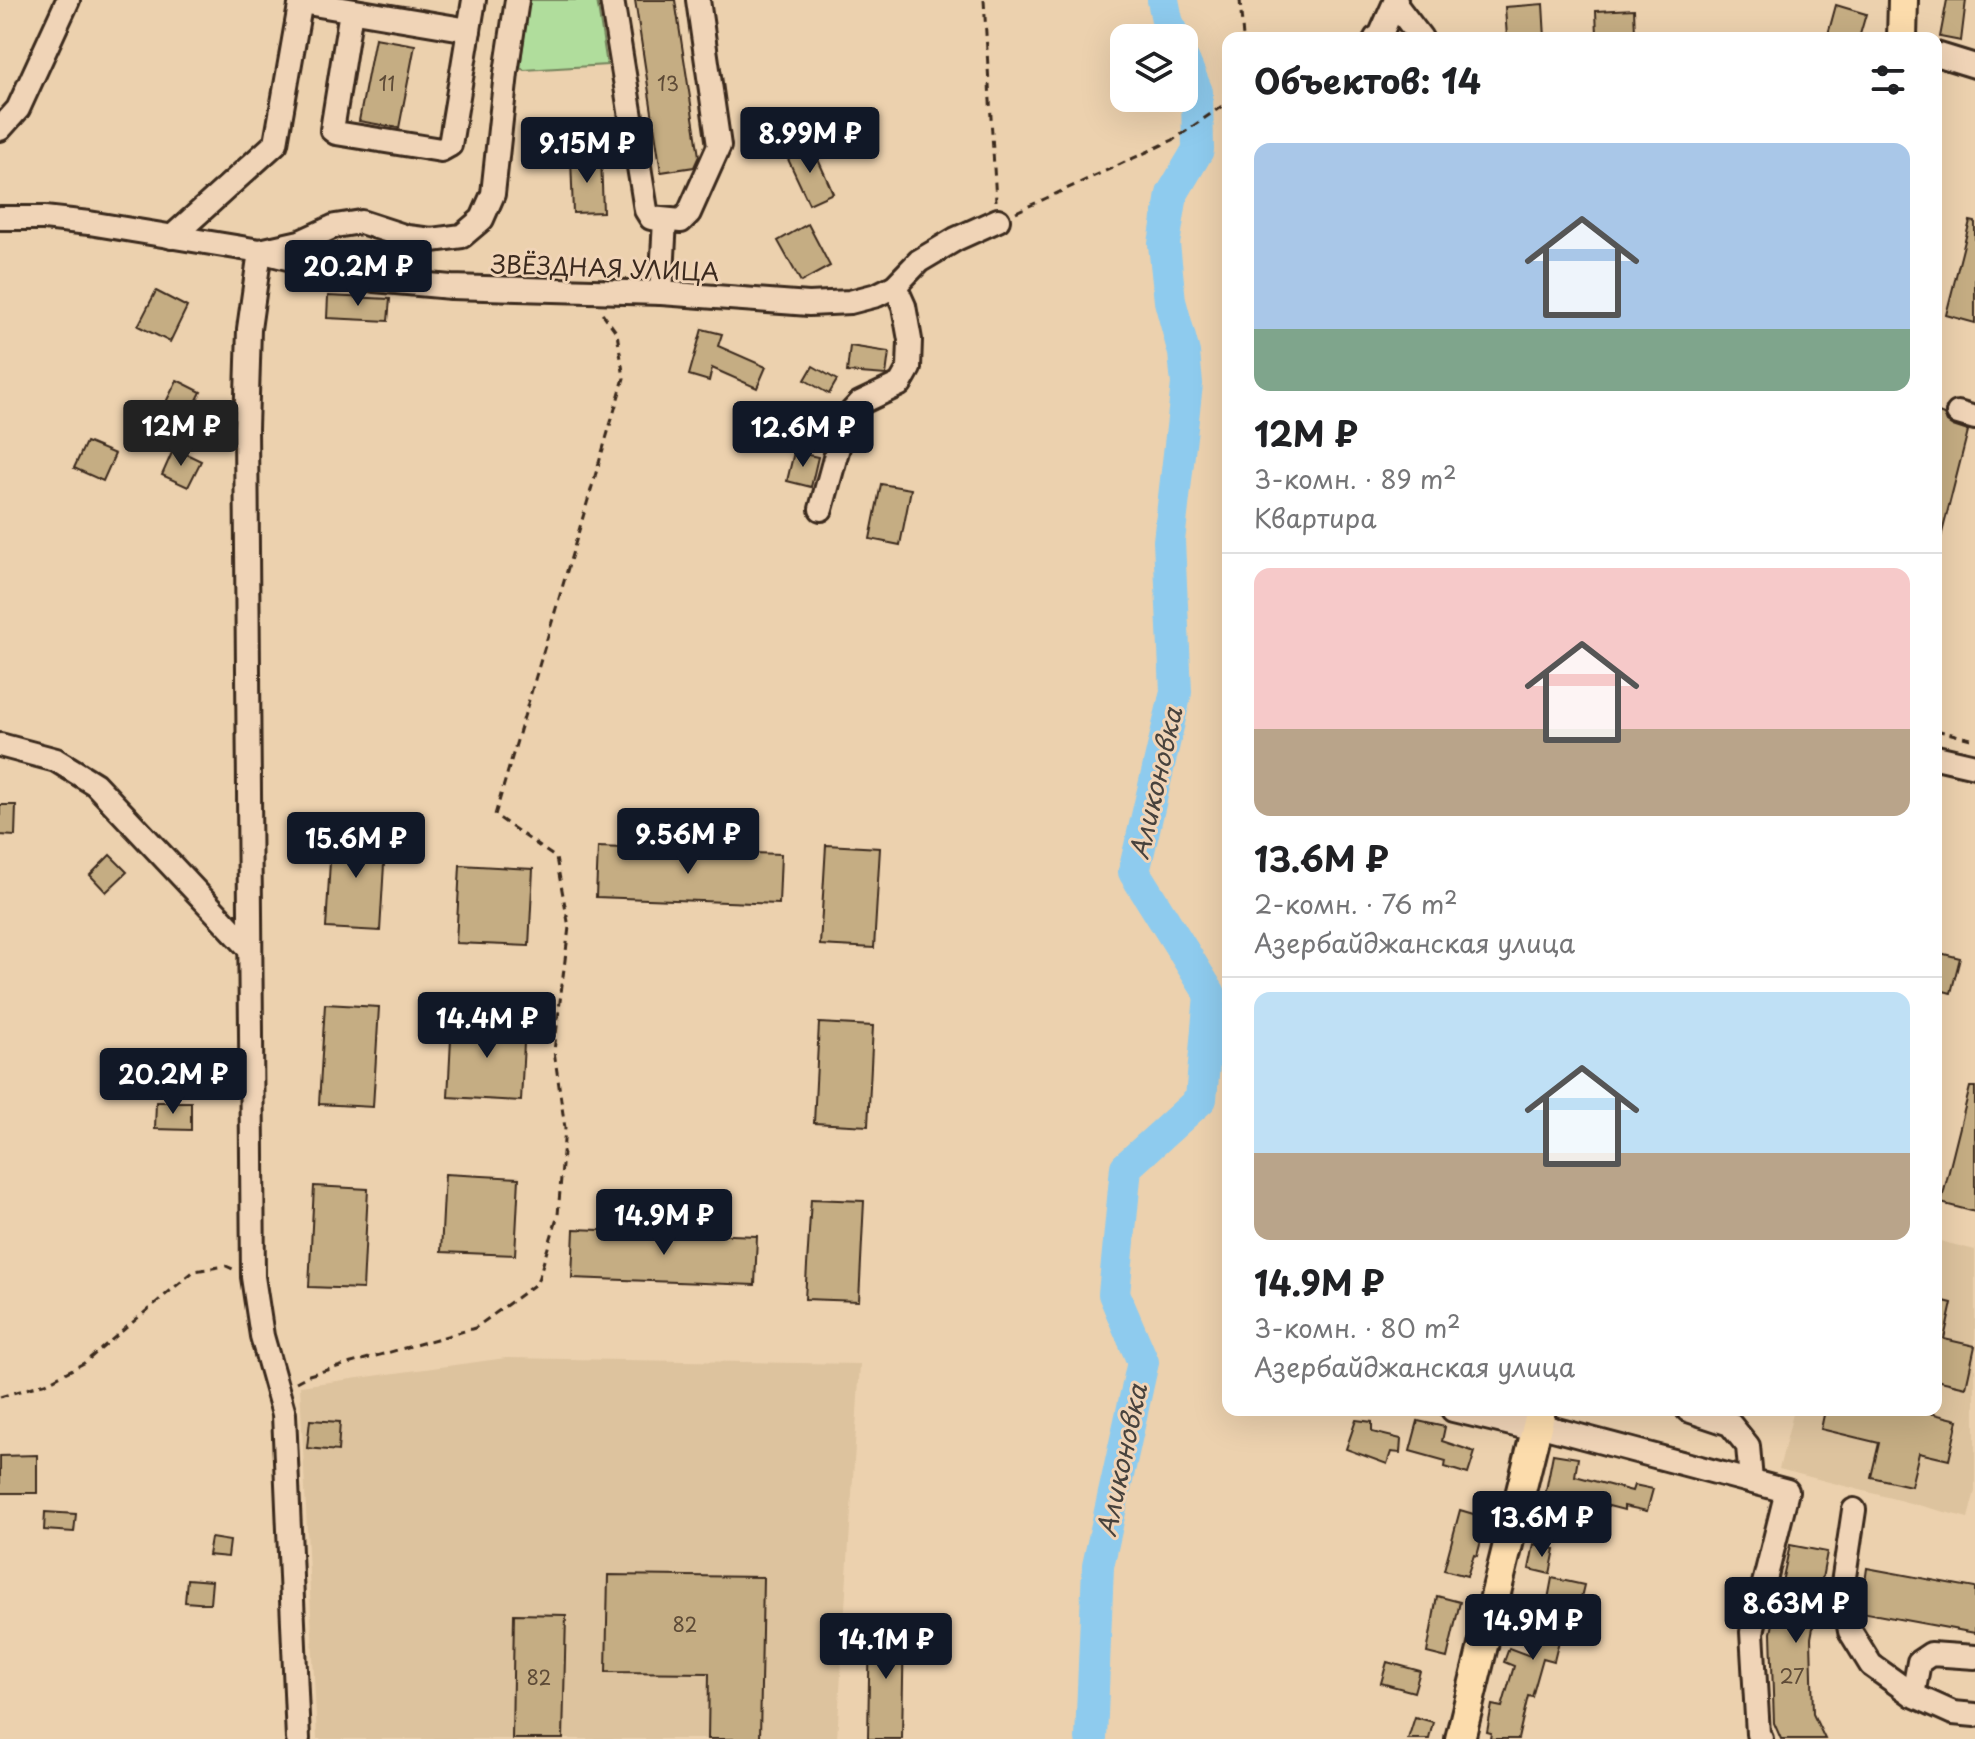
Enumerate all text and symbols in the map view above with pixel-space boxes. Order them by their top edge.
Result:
map controls [1110,24,1198,112]
button: layers [1110,24,1198,112]
text: Объектов: 14 [1254,54,1481,106]
icon: filters [1866,58,1910,102]
house number: 11 [379,68,395,98]
house number: 13 [657,68,679,98]
pin: 8.99M ₽ [736,107,884,175]
text: 8.99M ₽ [758,113,862,152]
pin: 9.15M ₽ [513,117,661,185]
text: 9.15M ₽ [539,123,635,162]
icon: home [1510,195,1654,339]
pin: 20.2M ₽ [284,240,432,308]
street label: ЗВЁЗДНАЯ УЛИЦА [490,245,720,289]
text: 20.2M ₽ [303,246,413,285]
pin: 12M ₽ [125,400,237,468]
pin: 12.6M ₽ [729,401,877,469]
text: 12M ₽ [141,406,221,445]
text: 12.6M ₽ [751,407,855,446]
text: 12M ₽ [1254,407,1358,459]
text: 3-комн. · 89 m² [1254,459,1457,498]
text: Квартира [1254,498,1377,537]
icon: home [1510,620,1654,764]
water label: Аликоновка [1119,702,1192,863]
pin: 9.56M ₽ [614,808,762,876]
pin: 15.6M ₽ [282,812,430,880]
text: 9.56M ₽ [635,814,741,853]
text: 15.6M ₽ [305,818,407,857]
text: 13.6M ₽ [1254,832,1389,884]
text: 2-комн. · 76 m² [1254,884,1458,923]
text: Азербайджанская улица [1254,923,1575,962]
pin: 14.4M ₽ [413,992,561,1060]
text: 14.4M ₽ [436,998,538,1037]
icon: home [1510,1044,1654,1188]
pin: 20.2M ₽ [99,1048,247,1116]
text: 20.2M ₽ [118,1054,228,1093]
pin: 14.9M ₽ [590,1189,738,1257]
text: 14.9M ₽ [614,1195,714,1234]
text: 14.9M ₽ [1254,1256,1385,1308]
text: 3-комн. · 80 m² [1254,1308,1461,1347]
text: Азербайджанская улица [1254,1347,1575,1386]
water label: Аликоновка [1086,1379,1156,1540]
pin: 13.6M ₽ [1468,1491,1616,1559]
text: 13.6M ₽ [1490,1497,1594,1536]
pin: 8.63M ₽ [1722,1577,1870,1645]
text: 8.63M ₽ [1743,1583,1849,1622]
pin: 14.9M ₽ [1459,1594,1607,1662]
text: 14.9M ₽ [1483,1600,1583,1639]
house number: 82 [673,1609,697,1639]
pin: 14.1M ₽ [812,1613,960,1681]
text: 14.1M ₽ [838,1619,934,1658]
house number: 27 [1780,1661,1804,1691]
house number: 82 [527,1662,551,1692]

